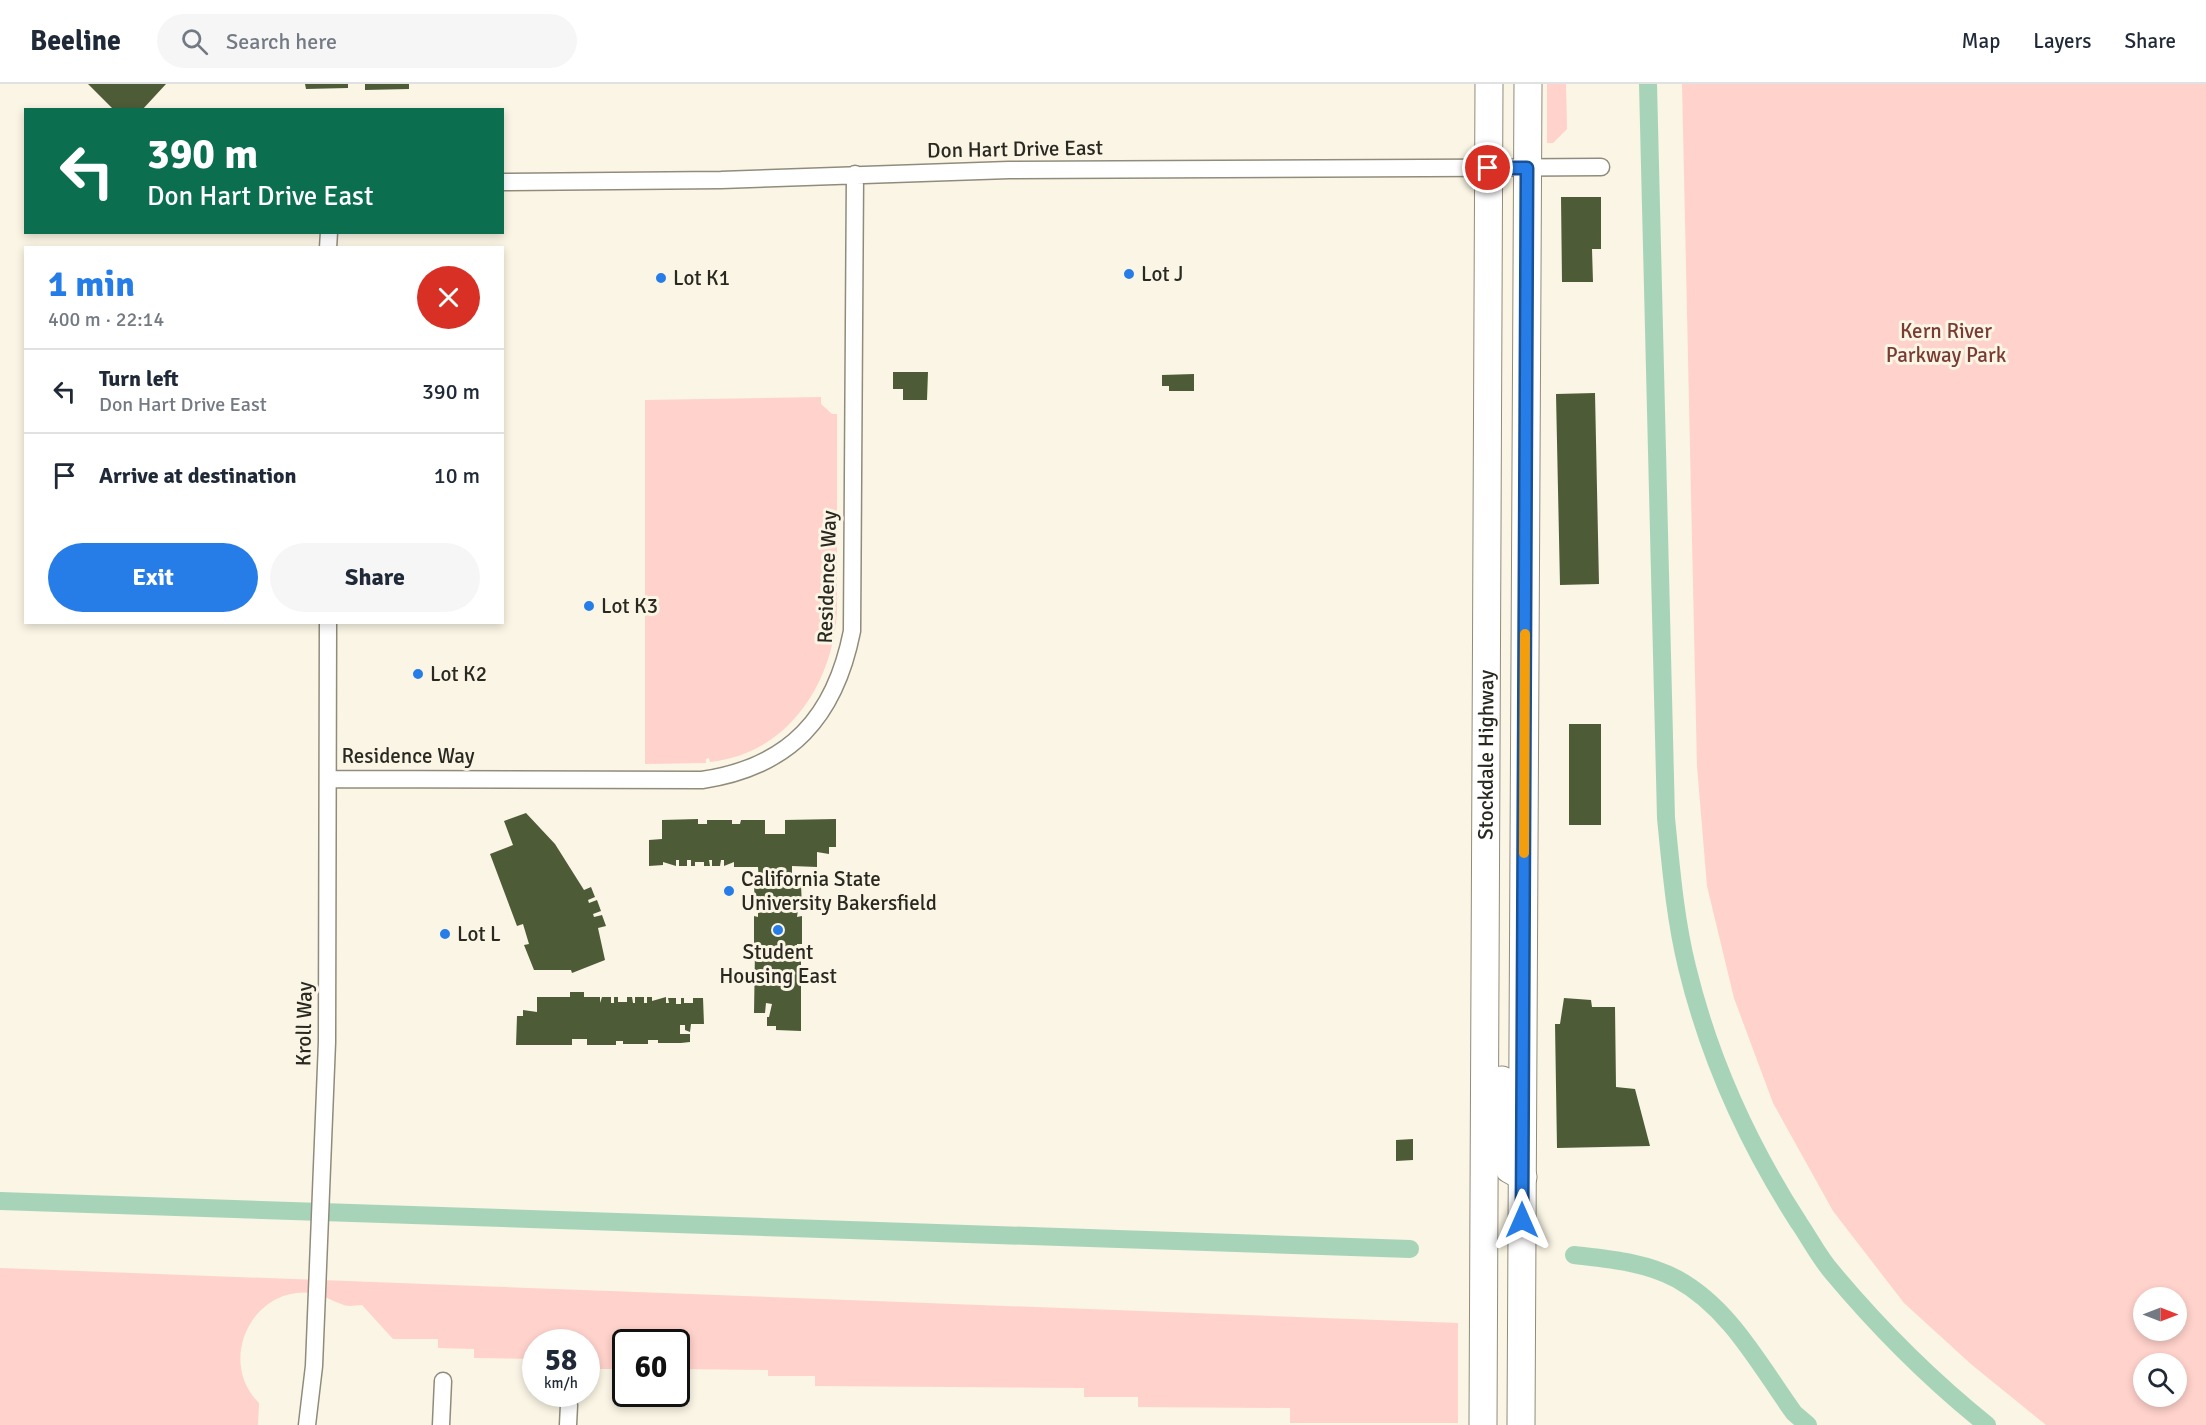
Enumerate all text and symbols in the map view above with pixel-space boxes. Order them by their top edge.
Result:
search box [157,14,577,68]
text: Beeline [30,24,121,58]
icon: search [178,25,211,58]
text: Search here [226,28,337,55]
text: Map [1962,28,2000,54]
text: Layers [2033,28,2091,54]
text: Share [2124,28,2176,54]
text: 390 m [147,129,258,180]
icon: left [48,132,126,210]
street label: Don Hart Drive East [927,134,1103,164]
pin [1462,142,1513,193]
icon: arrive [1471,151,1504,184]
text: Don Hart Drive East [147,180,373,213]
place label: Lot J [1141,261,1184,287]
text: 1 min [48,262,135,307]
place label: Lot K1 [673,265,730,291]
button: close [417,266,480,329]
marker: Lot J [1122,267,1136,281]
marker: Lot K1 [654,271,668,285]
text: 400 m · 22:14 [48,307,164,332]
park label: Kern River Parkway Park [1886,318,2007,368]
text: Turn left [99,365,179,392]
icon: left [48,375,81,408]
text: 390 m [422,378,480,405]
text: Don Hart Drive East [99,392,267,417]
icon: arrive [48,459,81,492]
text: Arrive at destination [99,462,296,489]
text: 10 m [434,462,480,489]
street label: Residence Way [812,510,842,644]
button: Exit [48,543,258,612]
button: Share [270,543,480,612]
place label: Lot K3 [601,593,658,619]
marker: Lot K3 [582,599,596,613]
place label: Lot K2 [430,661,487,687]
marker: Lot K2 [411,667,425,681]
street label: Stockdale Highway [1473,670,1499,840]
street label: Residence Way [341,743,475,769]
place label: California State University Bakersfield [741,866,937,916]
marker: California State University Bakersfield [722,884,736,898]
place label: Lot L [457,921,501,947]
marker: Student Housing East [771,923,785,937]
marker: Lot L [438,927,452,941]
place label: Student Housing East [719,939,837,989]
street label: Kroll Way [290,981,318,1067]
position arrow [1490,1188,1554,1252]
north arrow [2133,1287,2187,1341]
map controls [2133,1287,2187,1407]
speed limit sign: 60 [612,1329,690,1407]
text: 58 [545,1342,577,1379]
button: search [2133,1353,2187,1407]
text: km/h [544,1374,578,1392]

